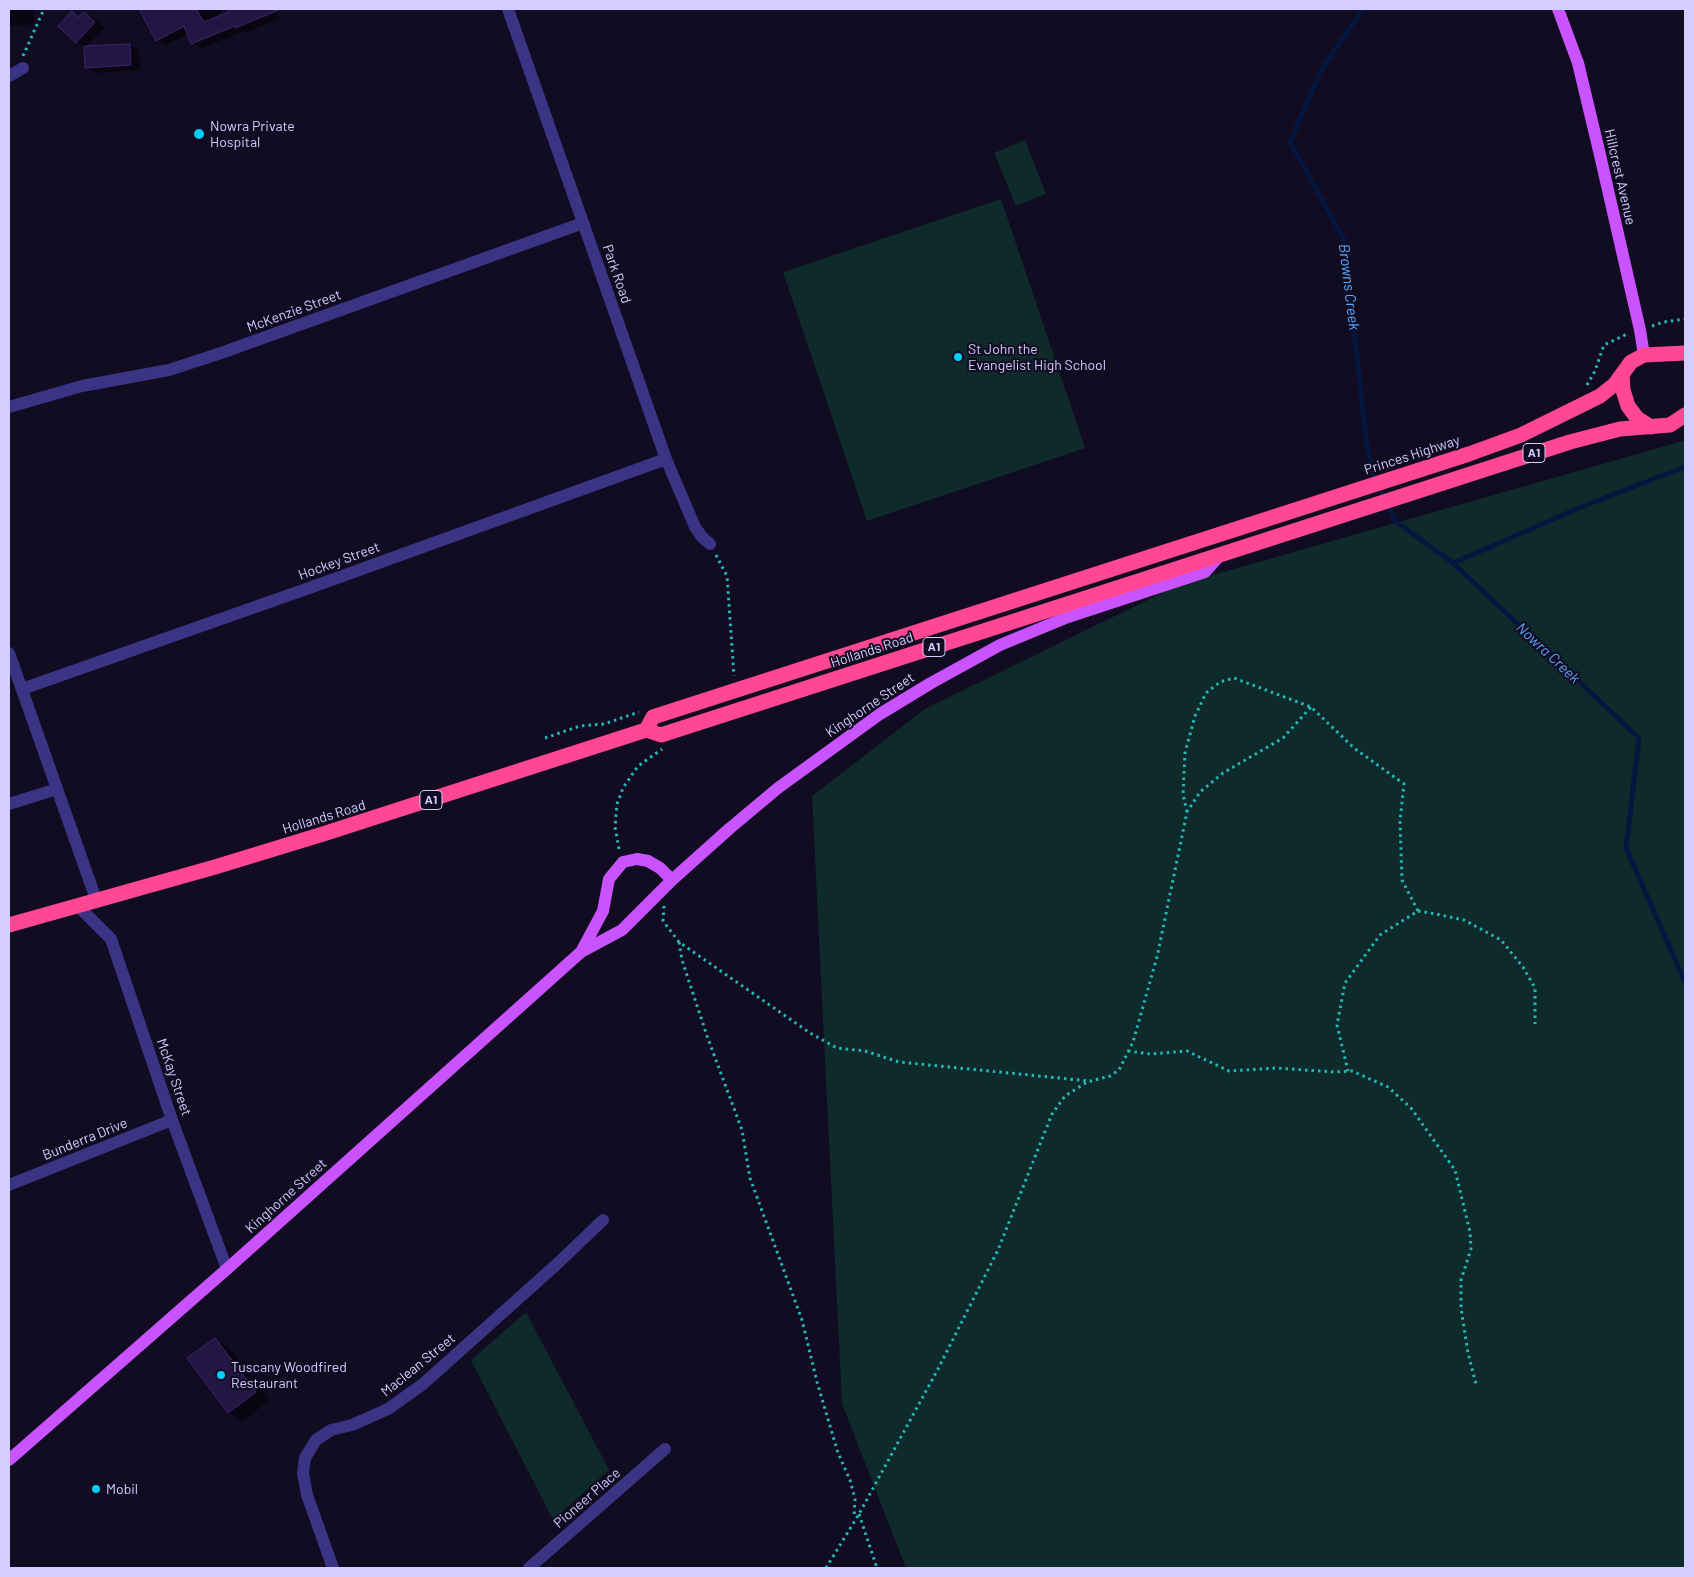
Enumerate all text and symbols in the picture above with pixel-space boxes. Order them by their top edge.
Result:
place label: Nowra Private Hospital [210,118,295,150]
marker: Nowra Private Hospital [192,127,206,141]
street label: Hillcrest Avenue [1601,127,1639,227]
street label: Park Road [599,242,635,306]
water label: Browns Creek [1335,243,1363,331]
street label: McKenzie Street [245,286,343,336]
place label: St John the Evangelist High School [968,341,1106,374]
marker: St John the Evangelist High School [952,351,964,363]
street label: Princes Highway [1362,432,1462,478]
road number: A1 [1523,443,1545,462]
street label: Hockey Street [296,538,382,584]
water label: Nowra Creek [1512,619,1584,687]
street label: Hollands Road [829,629,915,671]
road number: A1 [923,638,945,656]
street label: Kinghorne Street [822,669,918,741]
road number: A1 [420,790,442,810]
street label: Hollands Road [280,796,368,838]
street label: McKay Street [153,1036,195,1118]
street label: Bunderra Drive [40,1114,130,1164]
street label: Kinghorne Street [242,1155,330,1237]
street label: Maclean Street [377,1330,459,1400]
place label: Tuscany Woodfired Restaurant [231,1359,347,1391]
marker: Tuscany Woodfired Restaurant [215,1369,227,1381]
street label: Pioneer Place [550,1464,624,1532]
place label: Mobil [106,1481,138,1497]
marker: Mobil [90,1483,102,1495]

